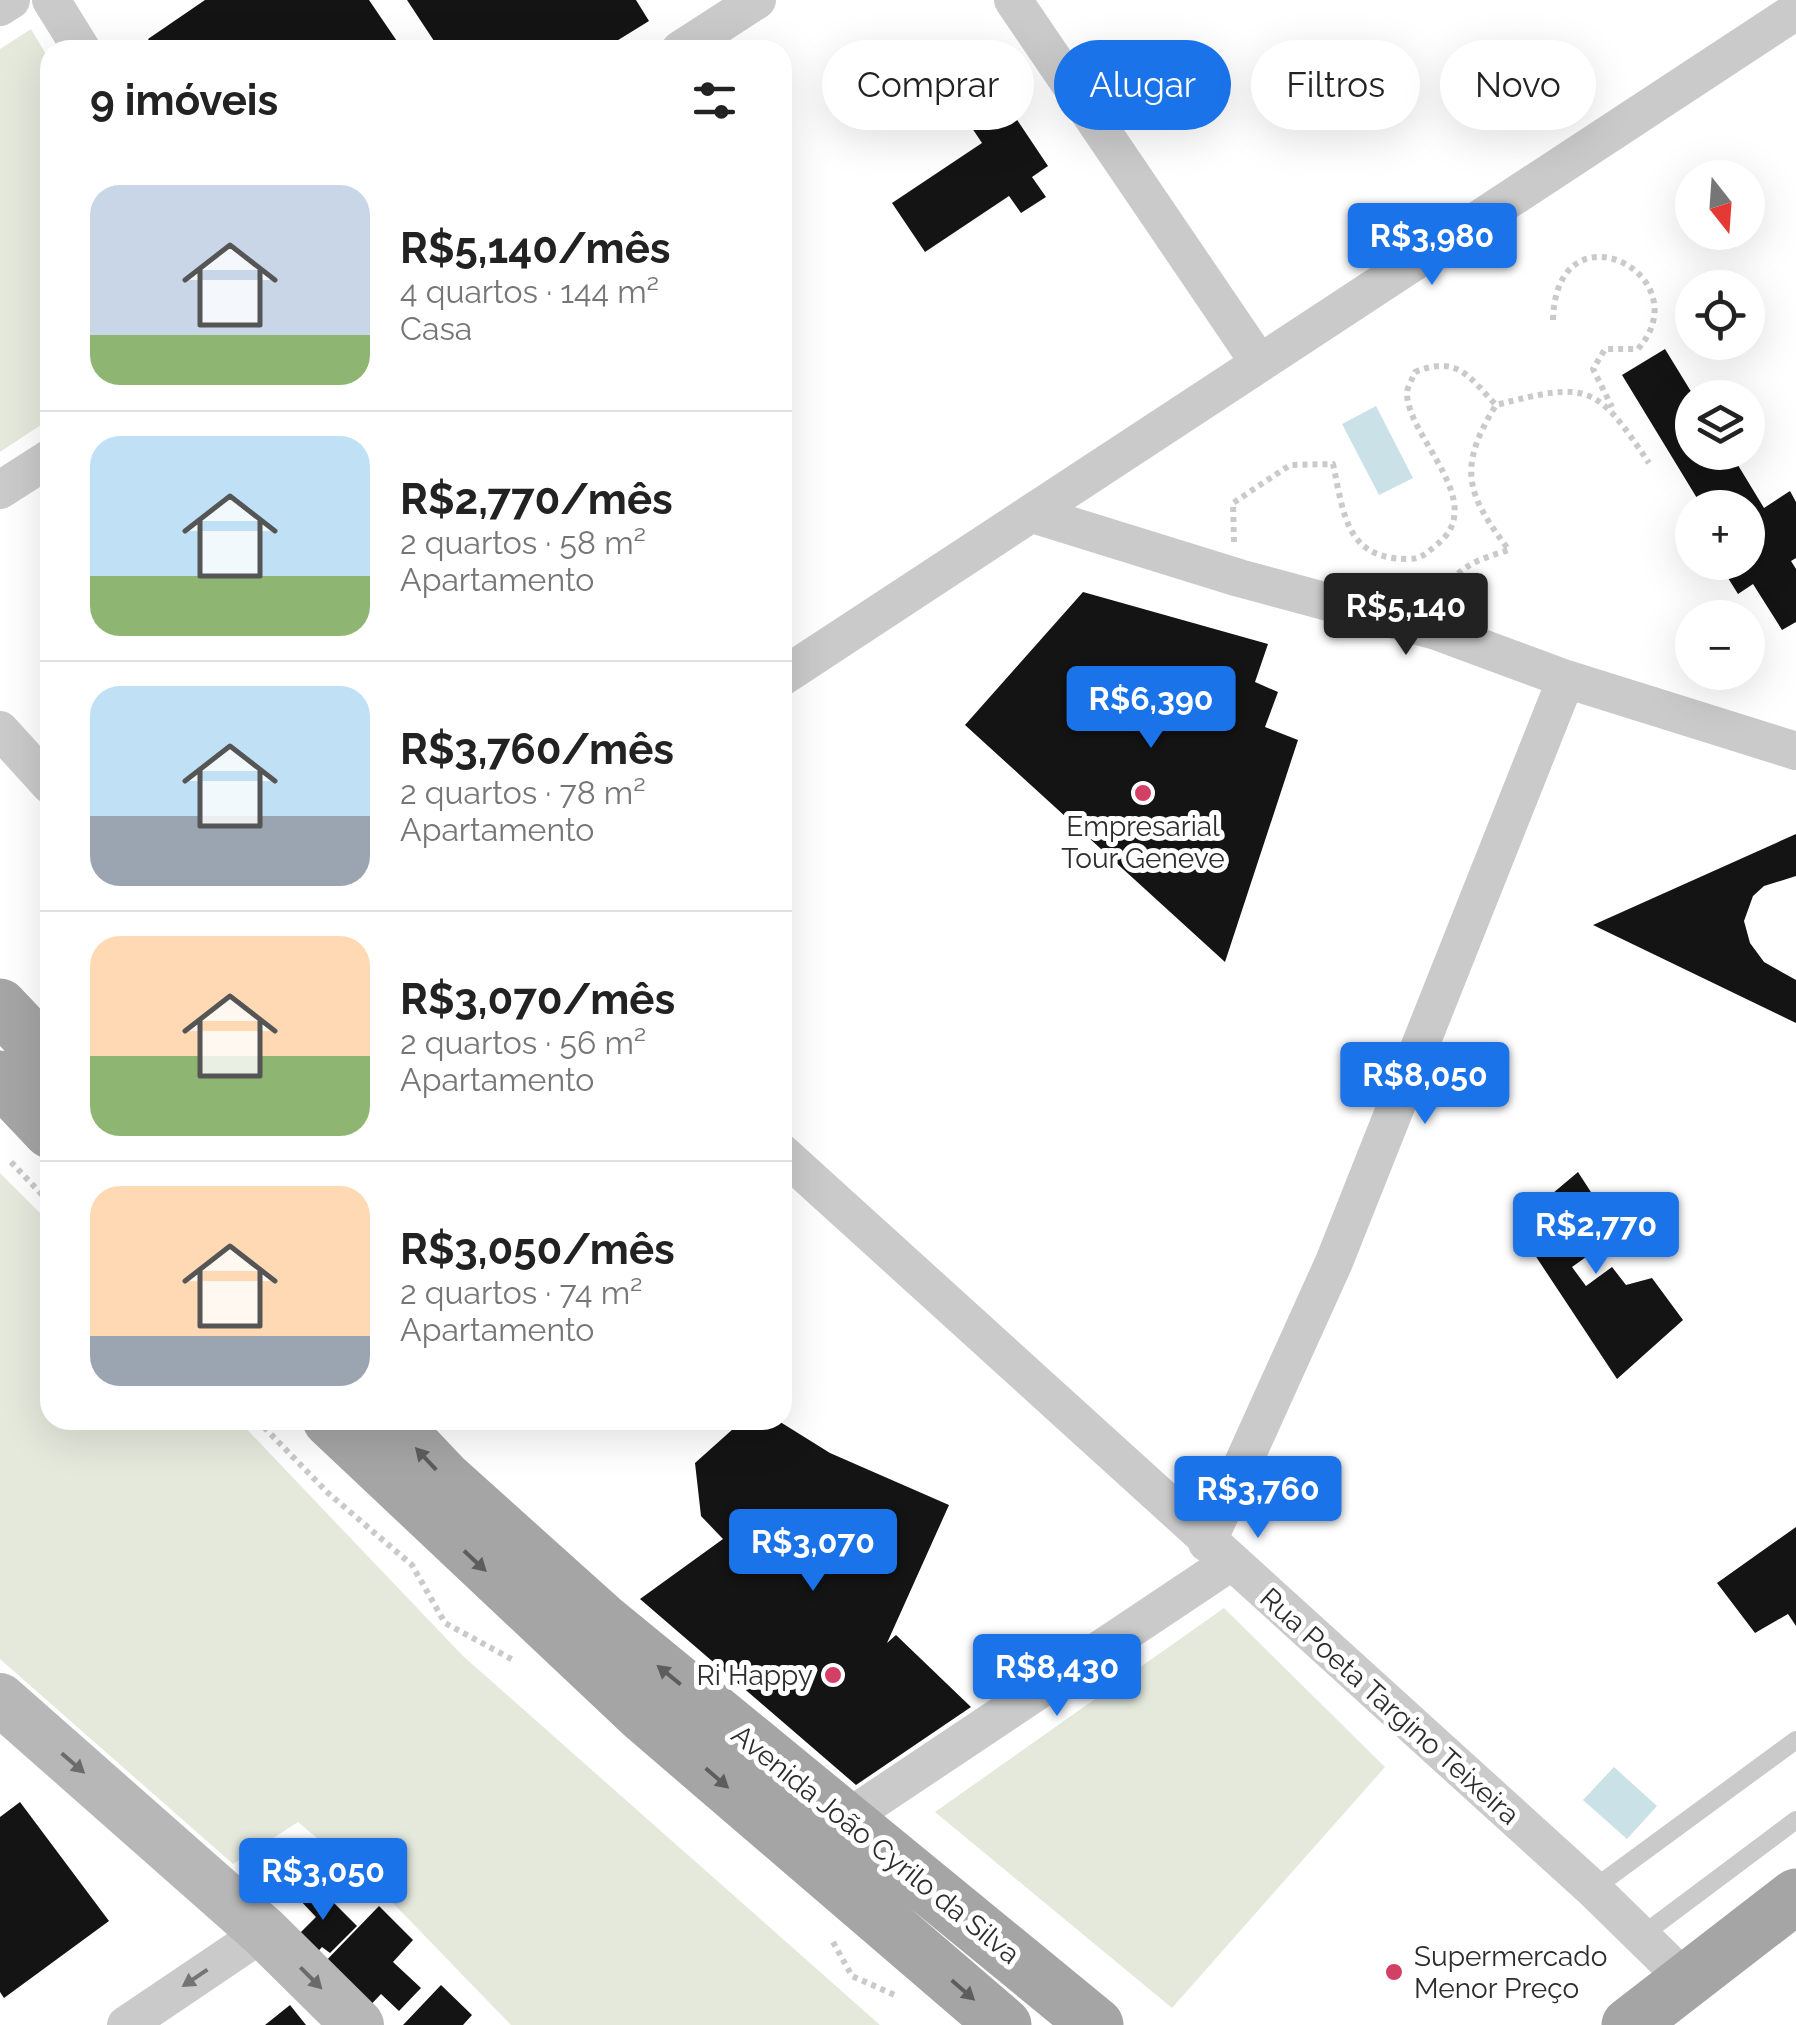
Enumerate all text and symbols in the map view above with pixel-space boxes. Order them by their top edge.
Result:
chip: Comprar [822,40,1034,130]
chip: Alugar [1054,40,1231,130]
chip: Filtros [1251,40,1420,130]
chip: Novo [1440,40,1596,130]
icon: filters [687,73,742,128]
text: 9 imóveis [90,76,278,125]
north arrow [1675,160,1765,250]
map controls [1675,160,1765,690]
pin: R$3,980 [1340,203,1524,288]
text: R$3,980 [1370,217,1494,254]
text: R$5,140/mês [400,224,671,273]
icon: home [170,225,290,345]
button: locate [1675,270,1765,360]
text: 4 quartos · 144 m² [400,273,659,310]
text: Casa [400,310,472,347]
button: layers [1675,380,1765,470]
text: R$2,770/mês [400,475,673,524]
icon: home [170,476,290,596]
button: + [1675,490,1765,580]
text: 2 quartos · 58 m² [400,524,646,561]
text: Apartamento [400,561,594,598]
pin: R$5,140 [1314,573,1498,658]
text: R$5,140 [1346,587,1466,624]
button: − [1675,600,1765,690]
pin: R$6,390 [1059,666,1243,751]
text: R$6,390 [1089,680,1213,717]
text: R$3,760/mês [400,725,674,774]
icon: home [170,726,290,846]
text: 2 quartos · 78 m² [400,774,646,811]
marker: Empresarial Tour Geneve [1132,782,1154,804]
place label: Empresarial Tour Geneve [1061,810,1225,875]
text: Apartamento [400,811,594,848]
text: R$3,070/mês [400,975,675,1024]
icon: home [170,976,290,1096]
text: 2 quartos · 56 m² [400,1024,646,1061]
pin: R$8,050 [1333,1042,1517,1127]
text: R$8,050 [1362,1056,1488,1093]
text: Apartamento [400,1061,594,1098]
pin: R$2,770 [1504,1192,1688,1277]
text: R$2,770 [1535,1206,1657,1243]
text: R$3,050/mês [400,1225,675,1274]
icon: home [170,1226,290,1346]
text: 2 quartos · 74 m² [400,1274,643,1311]
text: Apartamento [400,1311,594,1348]
one-way arrow [415,1447,438,1471]
pin: R$3,760 [1166,1456,1350,1541]
text: R$3,760 [1196,1470,1320,1507]
pin: R$3,070 [721,1509,905,1594]
text: R$3,070 [751,1523,875,1560]
one-way arrow [463,1549,487,1572]
street label: Rua Poeta Targino Teixeira [1253,1581,1526,1831]
pin: R$8,430 [965,1634,1149,1719]
text: R$8,430 [995,1648,1119,1685]
place label: Ri Happy [697,1659,813,1692]
marker: Ri Happy [822,1664,844,1686]
one-way arrow [657,1665,682,1686]
street label: Avenida João Cyrilo da Silva [725,1718,1026,1971]
one-way arrow [60,1752,85,1774]
one-way arrow [704,1767,729,1789]
pin: R$3,050 [231,1838,415,1923]
text: R$3,050 [261,1852,385,1889]
place label: Supermercado Menor Preço [1414,1940,1607,2005]
marker: Supermercado Menor Preço [1383,1961,1405,1983]
one-way arrow [299,1966,323,1990]
one-way arrow [181,1969,208,1987]
one-way arrow [950,1979,975,2001]

